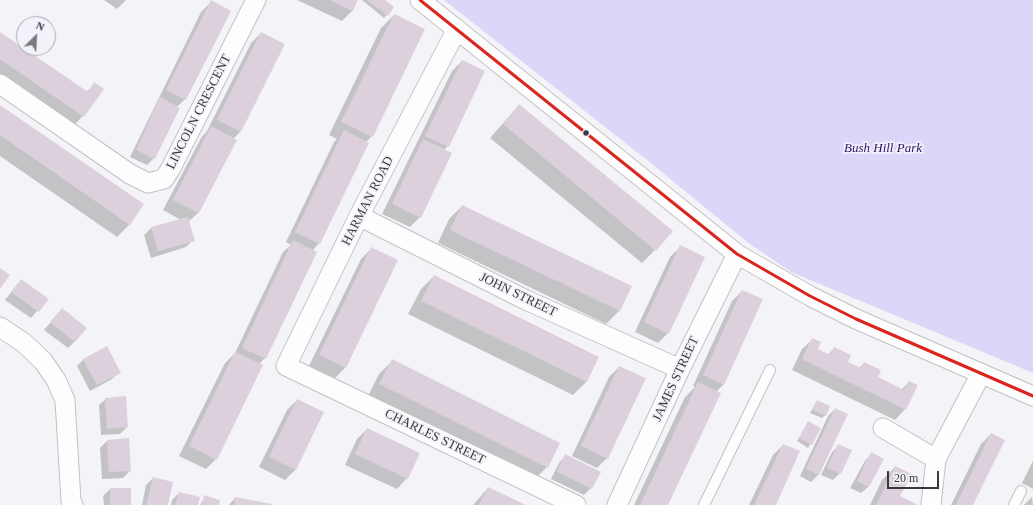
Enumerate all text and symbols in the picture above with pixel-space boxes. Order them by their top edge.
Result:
north arrow [16,16,56,56]
text: N [34,19,47,33]
street label: LINCOLN CRESCENT [163,52,235,172]
unlabelled marker [581,128,591,138]
park label: Bush Hill Park [844,141,922,157]
street label: HARMAN ROAD [339,154,397,248]
street label: JOHN STREET [477,270,559,320]
street label: JAMES STREET [649,334,703,424]
street label: CHARLES STREET [382,406,488,468]
scale bar [889,463,941,489]
text: 20 m [894,471,918,485]

